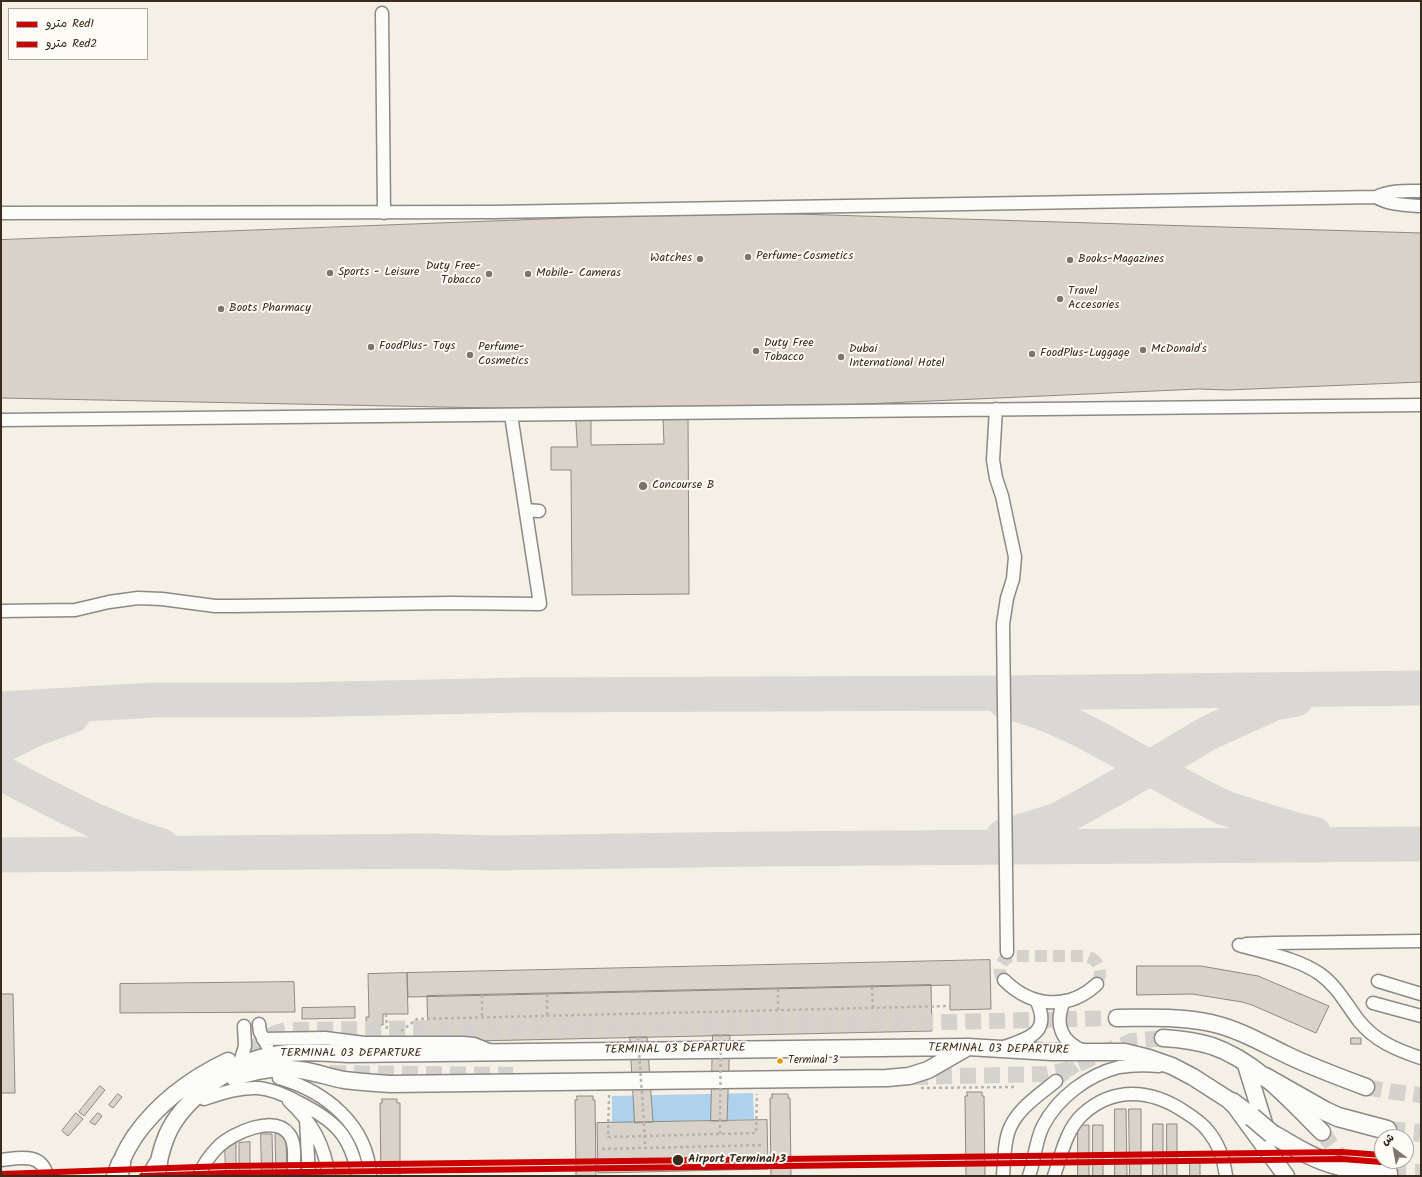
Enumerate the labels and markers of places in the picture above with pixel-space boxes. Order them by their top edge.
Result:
place label: Perfume-Cosmetics [756,250,853,264]
place label: Watches [650,252,692,266]
marker: Perfume-Cosmetics [743,252,753,262]
place label: Books-Magazines [1078,253,1164,267]
marker: Watches [695,254,705,264]
marker: Books-Magazines [1065,255,1075,265]
place label: Duty Free- Tobacco [426,260,481,288]
place label: Sports - Leisure [338,266,419,280]
place label: Mobile- Cameras [536,267,621,281]
marker: Sports - Leisure [325,268,335,278]
marker: Duty Free- Tobacco [484,269,494,279]
marker: Mobile- Cameras [523,269,533,279]
place label: Travel Accesories [1068,285,1119,313]
marker: Travel Accesories [1055,294,1065,304]
place label: Boots Pharmacy [229,302,311,316]
marker: Boots Pharmacy [216,304,226,314]
place label: Duty Free Tobacco [764,337,814,365]
place label: FoodPlus- Toys [379,340,455,354]
place label: Perfume- Cosmetics [478,341,529,369]
marker: FoodPlus- Toys [366,342,376,352]
place label: Dubai International Hotel [849,343,944,371]
place label: McDonald's [1151,343,1207,357]
marker: McDonald's [1138,345,1148,355]
marker: Duty Free Tobacco [751,346,761,356]
place label: FoodPlus-Luggage [1040,347,1129,361]
marker: FoodPlus-Luggage [1027,349,1037,359]
marker: Perfume- Cosmetics [465,350,475,360]
marker: Dubai International Hotel [836,352,846,362]
place label: Concourse B [652,479,715,493]
marker: Concourse B [637,480,649,492]
place label: Terminal 3 [788,1054,838,1068]
marker: Terminal 3 [775,1056,785,1066]
marker: Airport Terminal 3 [671,1153,685,1167]
place label: Airport Terminal 3 [688,1153,786,1167]

